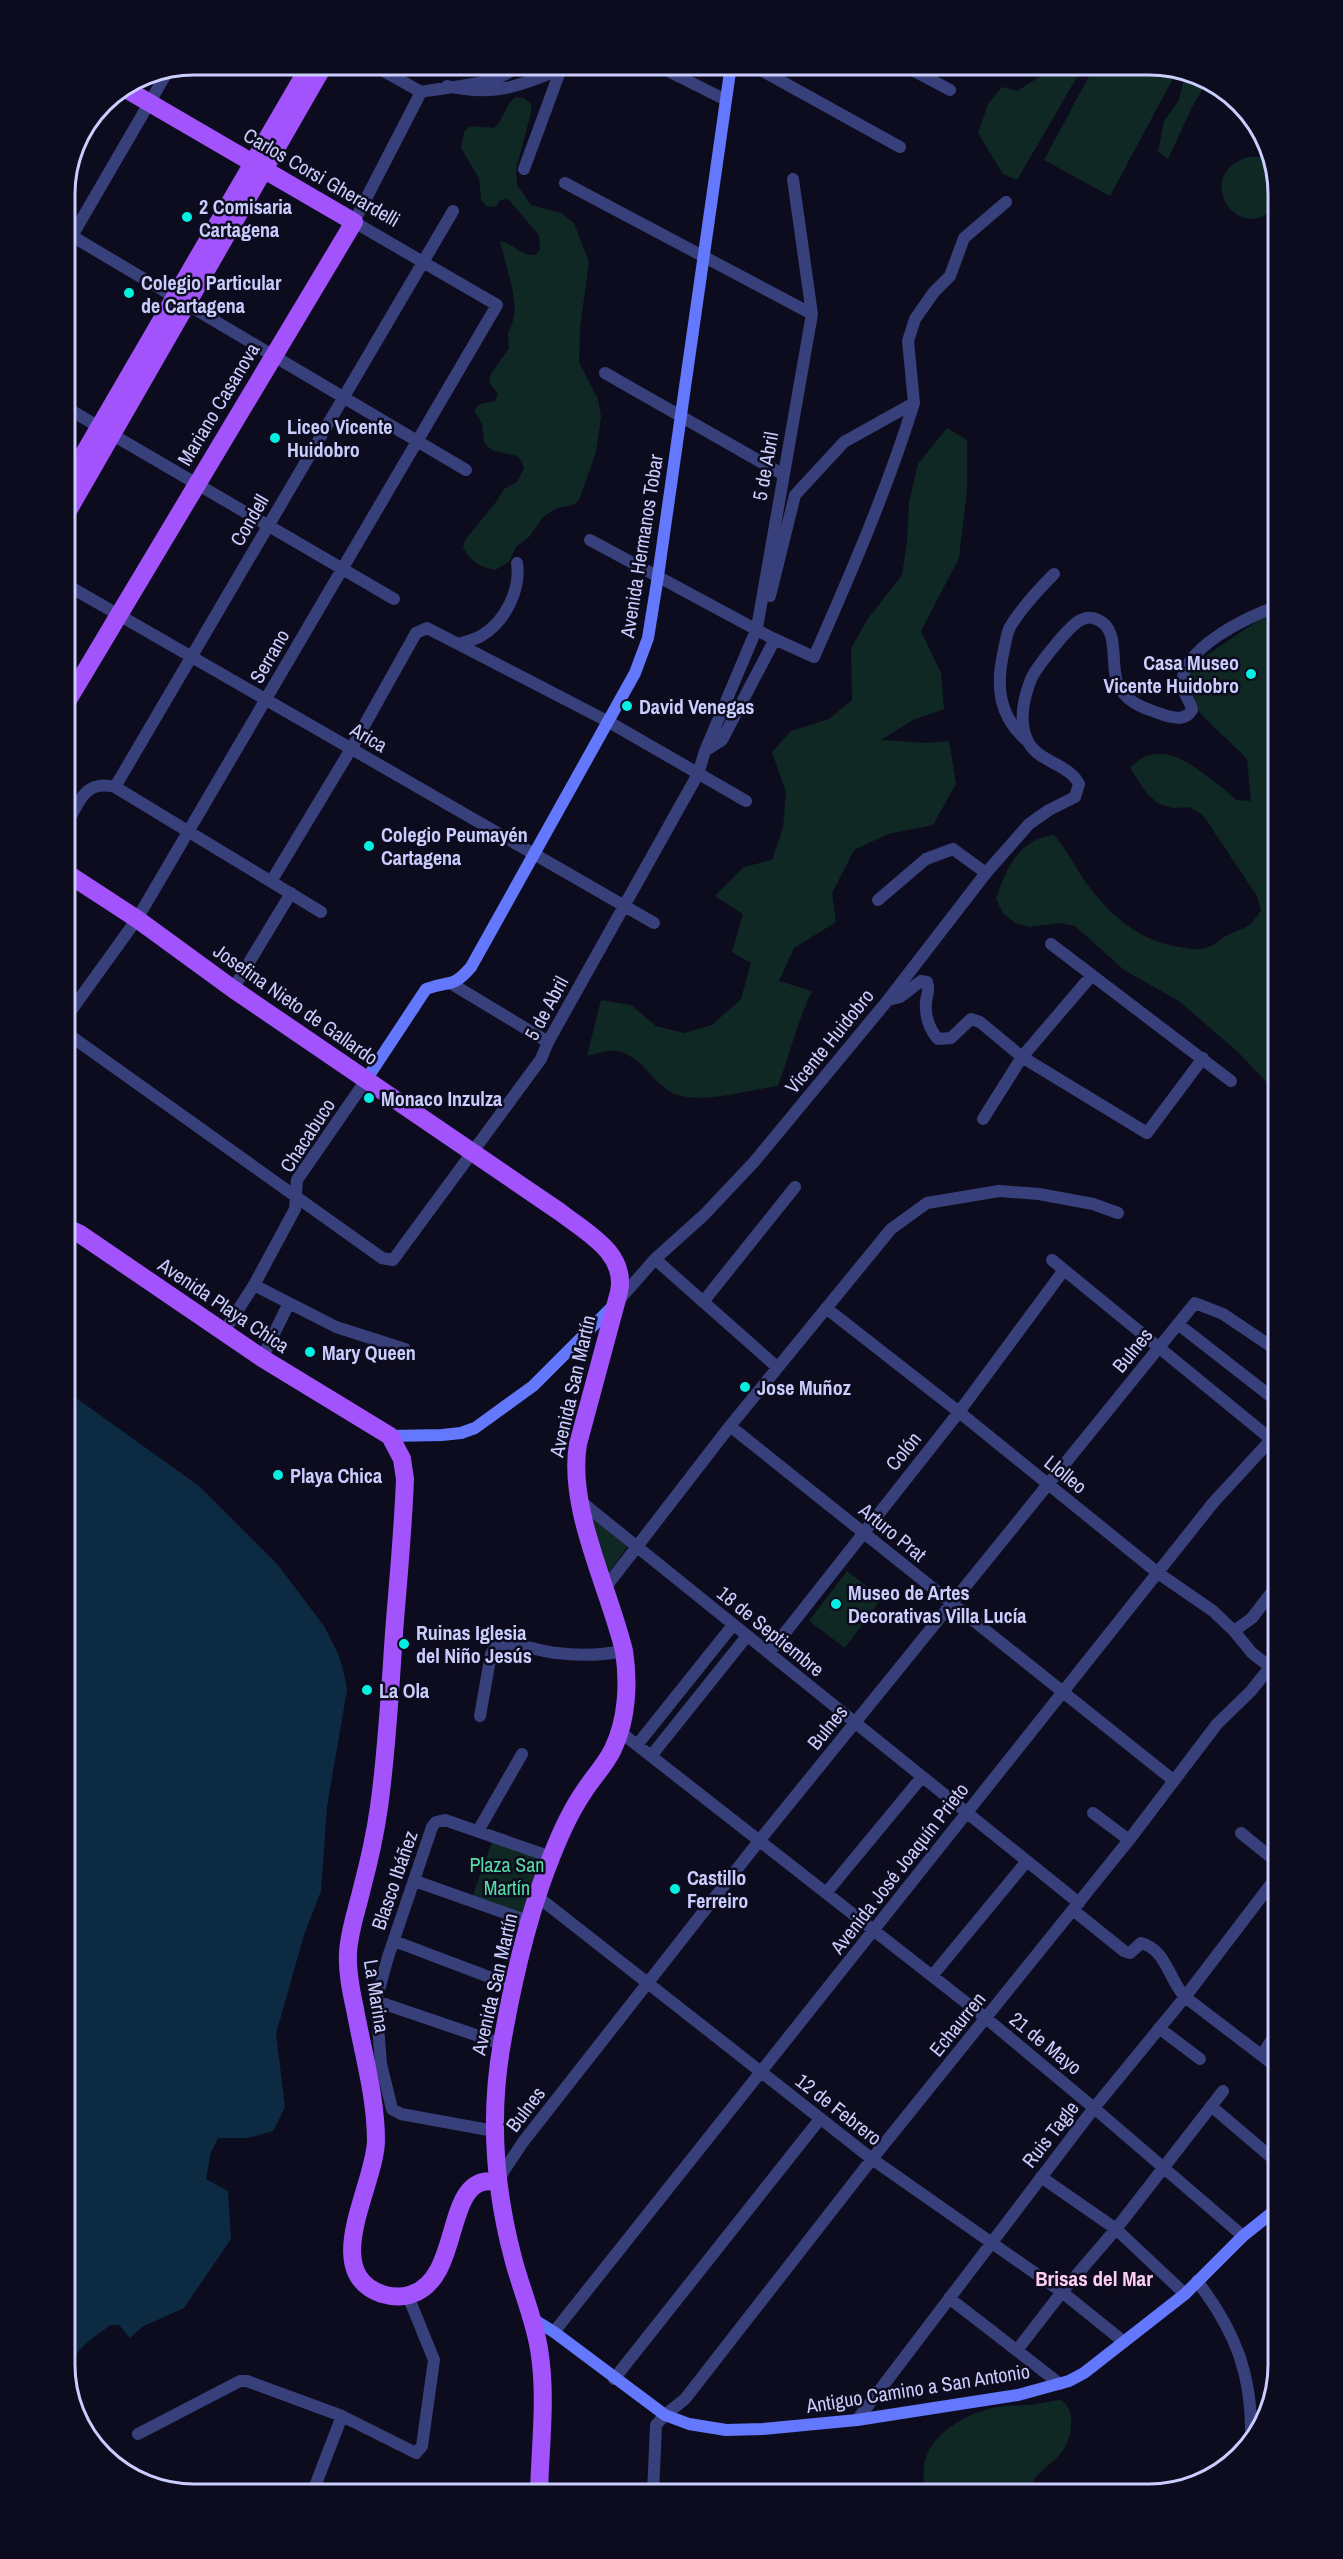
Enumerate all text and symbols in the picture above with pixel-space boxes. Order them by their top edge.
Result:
street label: Carlos Corsi Gherardelli [239,121,405,233]
place label: 2 Comisaria Cartagena [199,193,292,243]
marker: 2 Comisaria Cartagena [180,210,194,224]
place label: Colegio Particular de Cartagena [141,269,282,319]
marker: Colegio Particular de Cartagena [122,286,136,300]
street label: Mariano Casanova [171,338,265,470]
place label: Liceo Vicente Huidobro [287,413,392,463]
street label: 5 de Abril [746,430,784,502]
marker: Liceo Vicente Huidobro [268,431,282,445]
street label: Avenida Hermanos Tobar [613,452,669,641]
street label: Condell [223,489,275,551]
street label: Serrano [243,624,295,688]
place label: Casa Museo Vicente Huidobro [1104,649,1239,699]
marker: Casa Museo Vicente Huidobro [1244,667,1258,681]
place label: David Venegas [639,693,754,720]
marker: David Venegas [620,699,634,713]
street label: Arica [345,715,392,758]
place label: Colegio Peumayén Cartagena [381,821,528,871]
marker: Colegio Peumayén Cartagena [362,839,376,853]
street label: Josefina Nieto de Gallardo [208,937,384,1071]
street label: 5 de Abril [518,971,574,1045]
street label: Vicente Huidobro [778,983,880,1099]
place label: Monaco Inzulza [381,1085,502,1112]
marker: Monaco Inzulza [362,1091,376,1105]
street label: Chacabuco [273,1093,341,1177]
street label: Avenida Playa Chica [152,1251,295,1359]
street label: Avenida San Martín [542,1312,601,1461]
street label: Bulnes [1106,1322,1158,1378]
place label: Mary Queen [322,1339,416,1366]
marker: Mary Queen [303,1345,317,1359]
place label: Jose Muñoz [757,1374,851,1401]
marker: Jose Muñoz [738,1380,752,1394]
street label: Colón [879,1426,927,1476]
street label: Llolleo [1039,1449,1093,1499]
place label: Playa Chica [290,1462,382,1489]
marker: Playa Chica [271,1468,285,1482]
street label: Arturo Prat [853,1496,933,1568]
street label: 18 de Septiembre [712,1579,830,1683]
place label: Museo de Artes Decorativas Villa Lucía [848,1579,1026,1629]
marker: Museo de Artes Decorativas Villa Lucía [829,1597,843,1611]
place label: Ruinas Iglesia del Niño Jesús [416,1619,532,1669]
marker: Ruinas Iglesia del Niño Jesús [397,1637,411,1651]
place label: La Ola [379,1677,429,1704]
marker: La Ola [360,1683,374,1697]
street label: Bulnes [801,1699,853,1755]
street label: Avenida José Joaquín Prieto [823,1777,974,1960]
street label: Blasco Ibáñez [364,1827,424,1933]
park label: Plaza San Martín [470,1851,544,1901]
place label: Castillo Ferreiro [687,1864,748,1914]
marker: Castillo Ferreiro [668,1882,682,1896]
street label: Avenida San Martín [464,1910,523,2059]
street label: La Marina [358,1957,396,2035]
street label: Echaurren [923,1986,991,2062]
street label: 21 de Mayo [1004,2006,1088,2080]
street label: 12 de Febrero [790,2067,888,2151]
street label: Bulnes [499,2081,551,2137]
street label: Ruis Tagle [1015,2095,1085,2173]
district label: Brisas del Mar [1035,2264,1153,2293]
street label: Antiguo Camino a San Antonio [803,2357,1032,2419]

